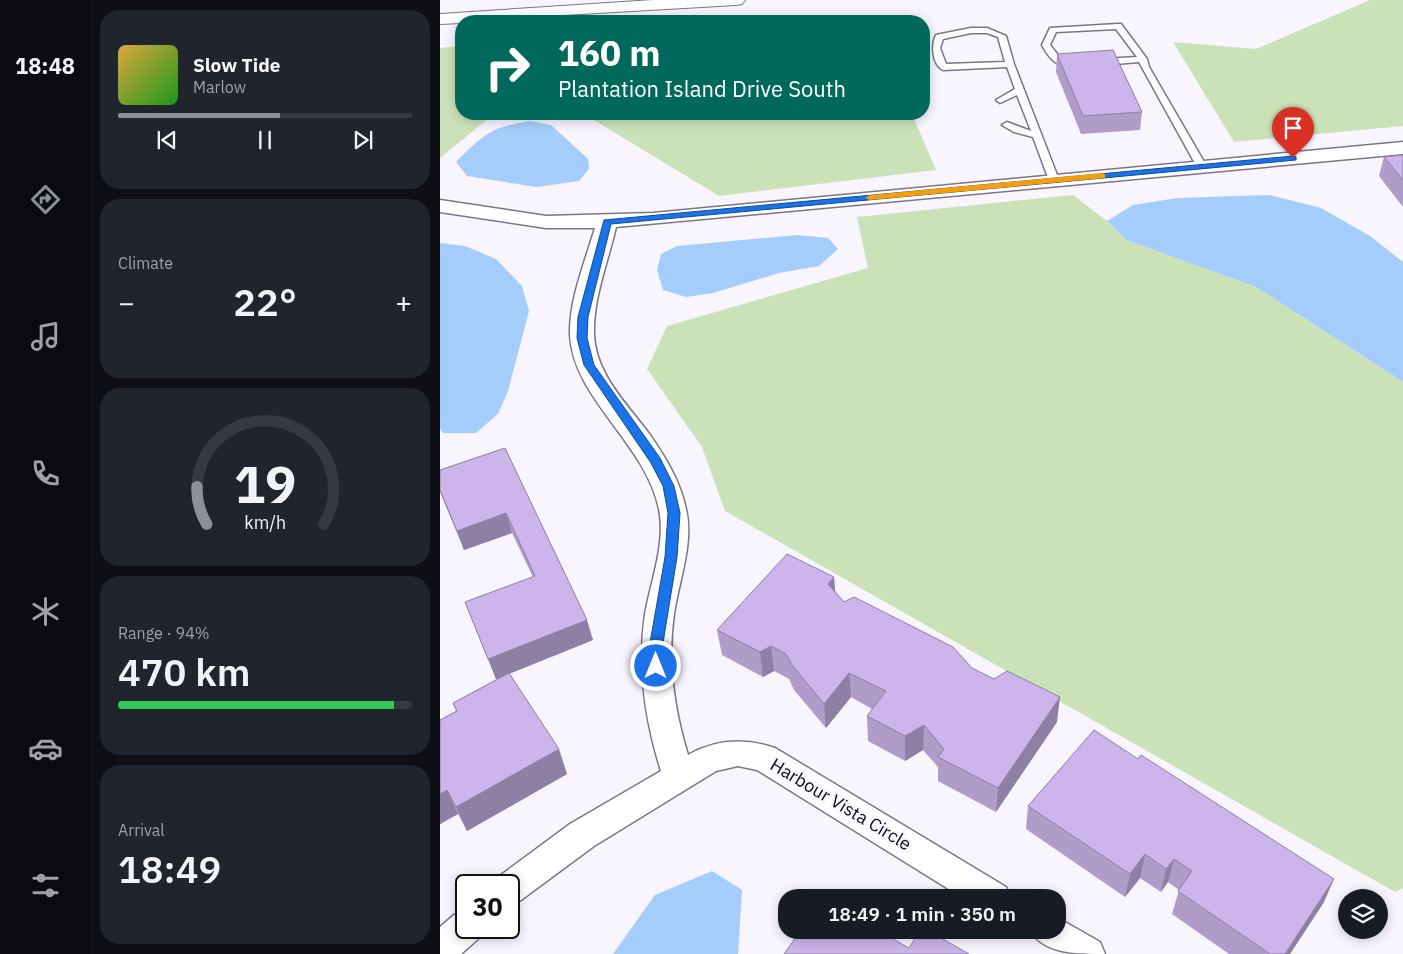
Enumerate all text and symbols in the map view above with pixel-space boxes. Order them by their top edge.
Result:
text: 160 m [558,30,661,76]
icon: right [475,35,540,100]
text: 18:48 [15,51,75,80]
text: Slow Tide [193,53,280,77]
text: Plantation Island Drive South [558,74,846,103]
text: Marlow [193,77,246,97]
pin [1272,107,1314,158]
icon: arrive [1279,114,1307,142]
icon: previous [153,126,181,154]
icon: pause [251,126,279,154]
icon: next [349,126,377,154]
icon: directions [28,182,63,217]
text: Climate [118,253,173,273]
text: 22° [233,277,297,326]
text: − [118,284,135,321]
text: + [395,284,412,321]
icon: music [28,319,63,354]
text: 19 [234,450,296,517]
icon: phone [28,456,63,491]
text: km/h [244,511,286,534]
icon: climate [28,594,63,629]
text: Range · 94% [118,623,210,643]
position arrow [629,639,681,691]
text: 470 km [118,647,250,696]
icon: car [28,731,63,766]
street label: Harbour Vista Circle [766,753,916,855]
text: Arrival [118,820,165,840]
text: 18:49 [118,844,221,893]
icon: filters [28,868,63,903]
speed limit sign: 30 [455,874,520,939]
map controls [1338,889,1388,939]
button: layers [1338,889,1388,939]
text: 18:49 · 1 min · 350 m [828,902,1016,926]

